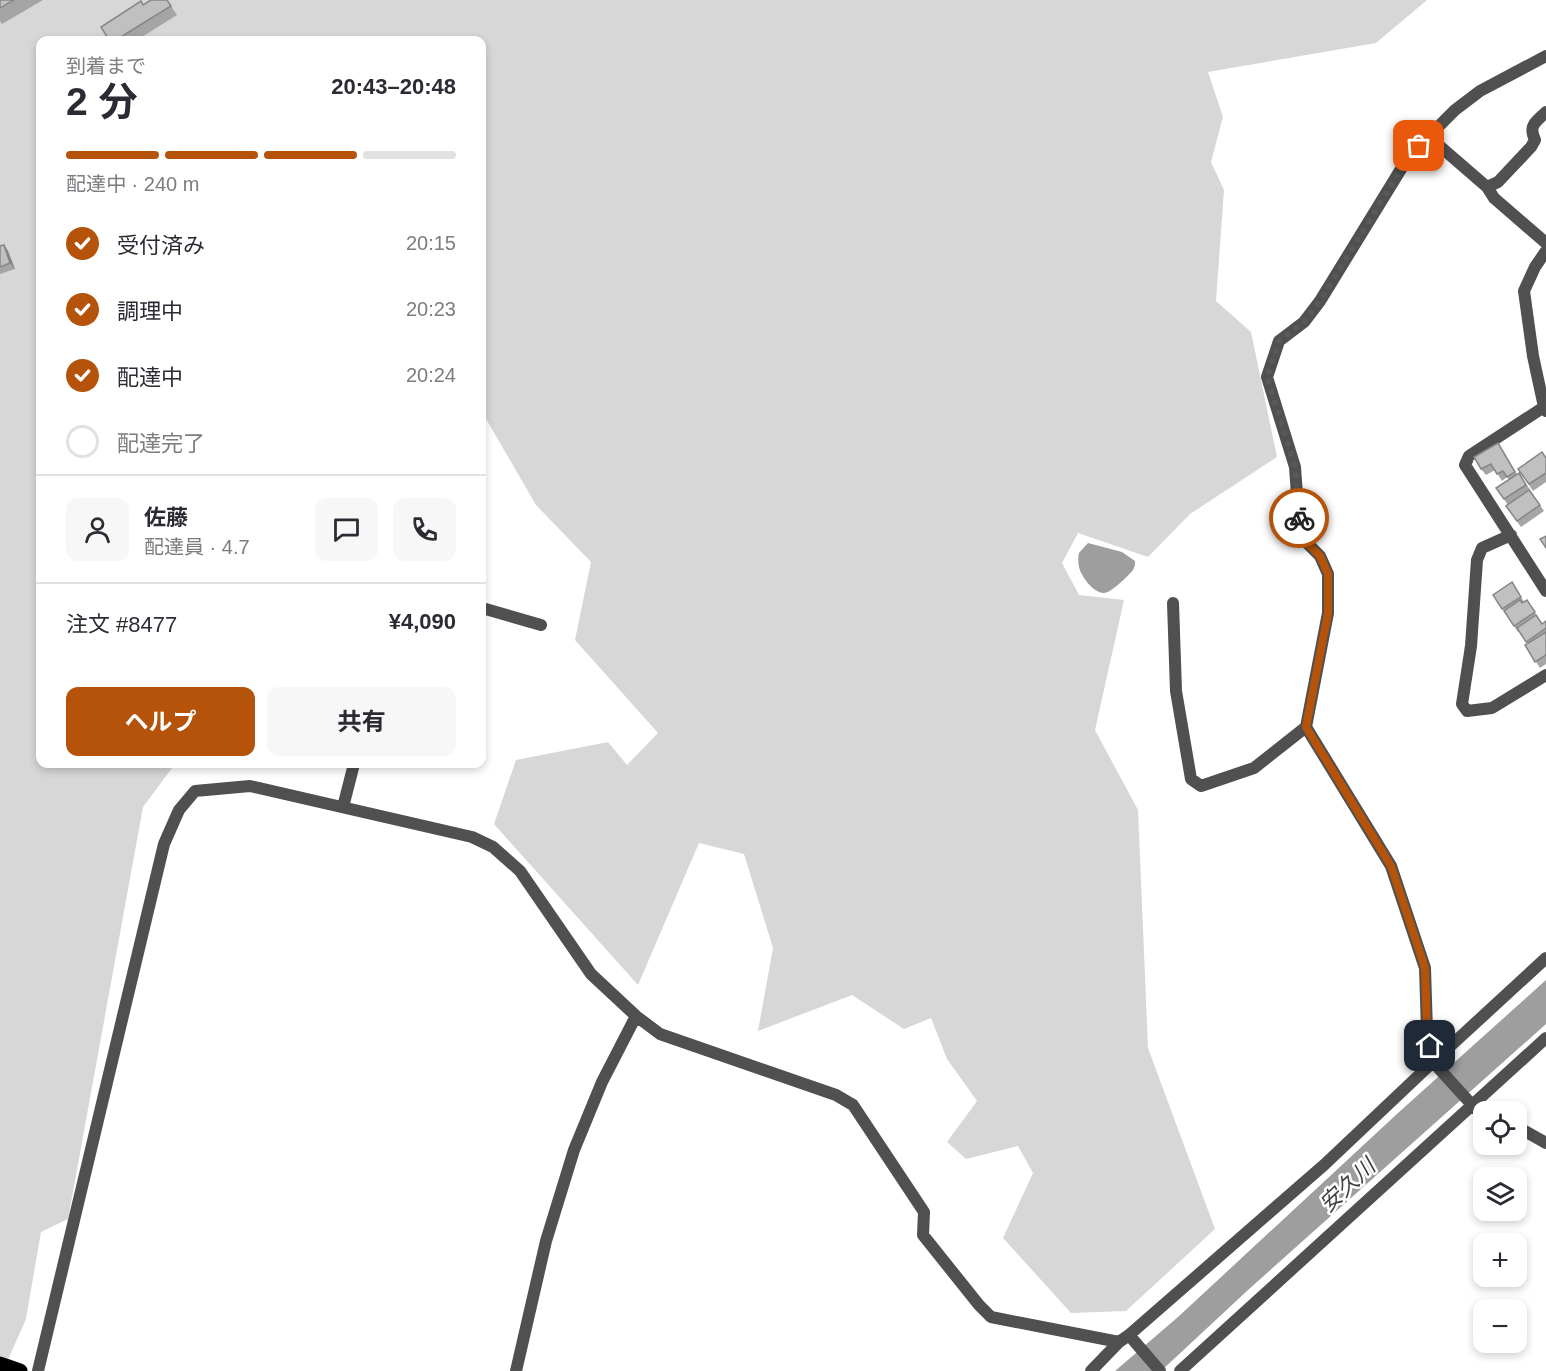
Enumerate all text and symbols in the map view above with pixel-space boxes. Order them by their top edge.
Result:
text: 到着まで [66,55,146,77]
text: 20:43–20:48 [331,74,456,99]
text: 2 分 [66,80,138,123]
pin [1393,120,1444,171]
icon: bag [1402,129,1435,162]
text: 配達中 · 240 m [66,173,199,195]
icon: check [66,227,99,260]
text: 20:15 [406,232,456,254]
text: 受付済み [117,233,205,258]
icon: check [66,293,99,326]
text: 20:23 [406,298,456,320]
text: 調理中 [117,299,183,324]
icon: check [66,359,99,392]
text: 20:24 [406,364,456,386]
text: 配達中 [117,365,183,390]
text: 配達完了 [117,431,205,456]
courier [1269,488,1329,548]
button: person [66,498,129,561]
button: chat [315,498,378,561]
button: phone [393,498,456,561]
icon: bike [1283,502,1316,535]
text: 佐藤 [144,505,188,530]
text: 配達員 · 4.7 [144,536,250,558]
text: ¥4,090 [389,609,456,634]
text: 注文 #8477 [66,612,177,637]
button: ヘルプ [66,687,255,756]
button: 共有 [267,687,456,756]
pin [1404,1020,1455,1071]
icon: home [1413,1029,1446,1062]
map controls [1473,1101,1527,1353]
button: locate [1473,1101,1527,1155]
water label: 安久川 [1315,1152,1381,1217]
button: layers [1473,1167,1527,1221]
button: + [1473,1233,1527,1287]
button: − [1473,1299,1527,1353]

